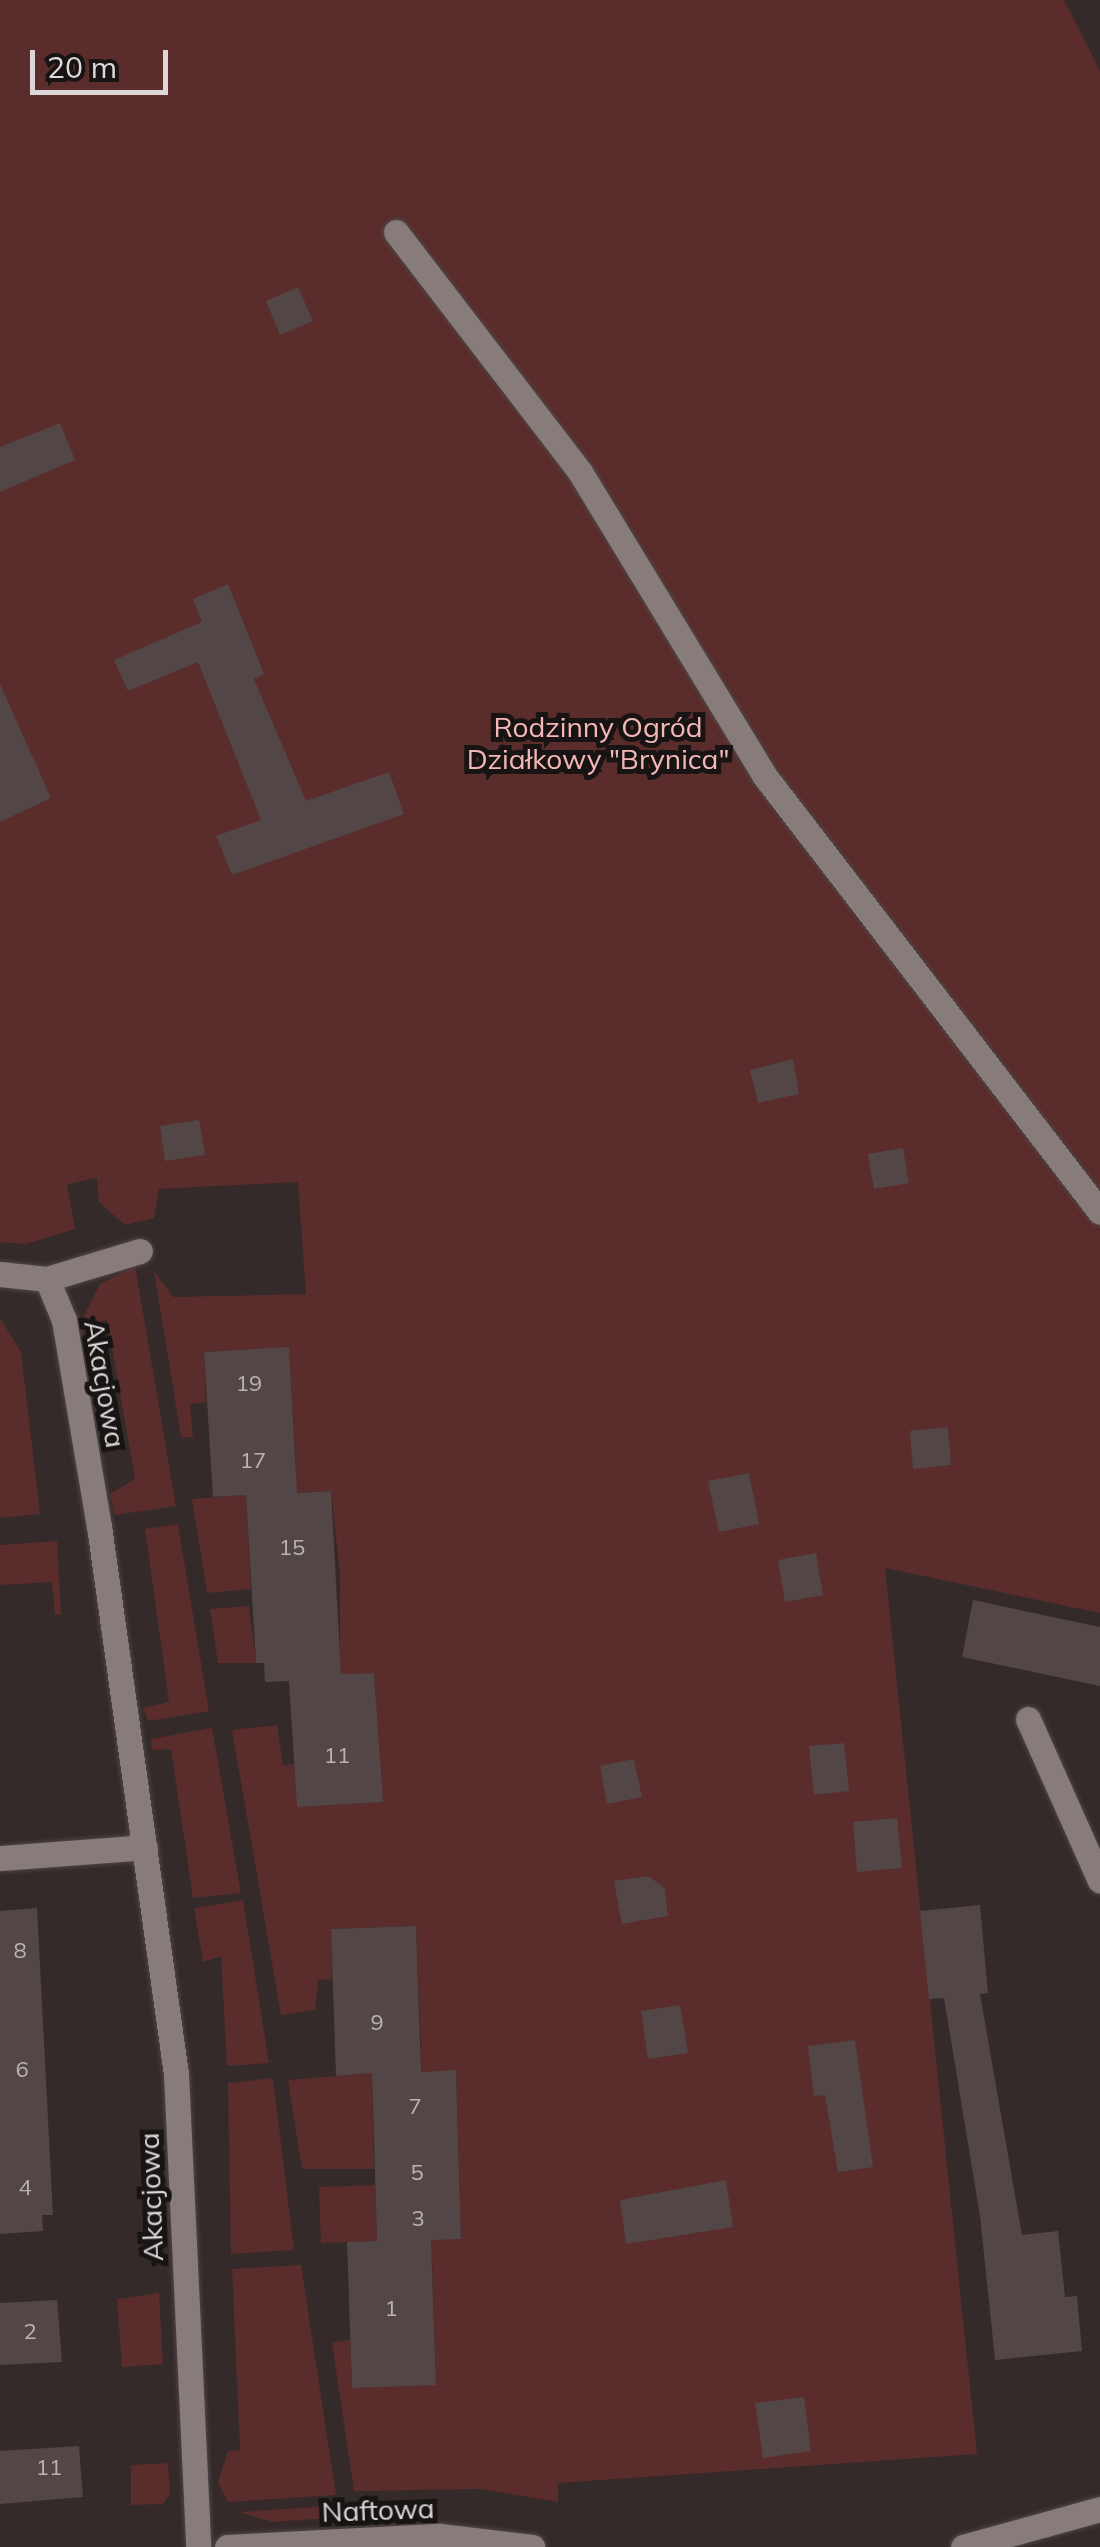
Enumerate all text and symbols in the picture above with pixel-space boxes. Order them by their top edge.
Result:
scale bar [35,30,172,92]
text: 20 m [47,48,117,86]
park label: Rodzinny Ogród Działkowy "Brynica" [467,710,729,776]
street label: Akacjowa [77,1318,133,1450]
house number: 19 [236,1371,262,1397]
house number: 17 [240,1448,266,1474]
house number: 15 [279,1535,305,1561]
house number: 11 [324,1743,350,1769]
house number: 8 [13,1938,27,1964]
house number: 9 [370,2010,384,2036]
house number: 6 [15,2057,29,2083]
house number: 7 [408,2094,422,2120]
street label: Akacjowa [132,2132,170,2262]
house number: 5 [410,2160,424,2186]
house number: 4 [18,2175,32,2201]
house number: 3 [411,2206,425,2232]
house number: 1 [384,2296,398,2322]
house number: 2 [23,2319,37,2345]
house number: 11 [36,2455,62,2481]
street label: Naftowa [321,2491,435,2529]

